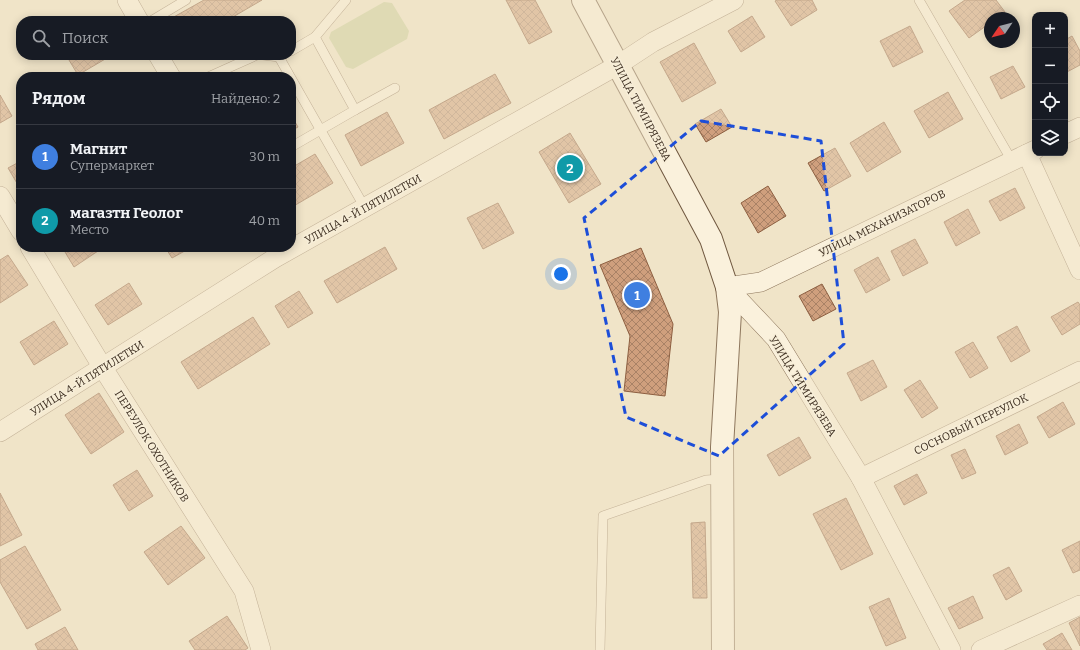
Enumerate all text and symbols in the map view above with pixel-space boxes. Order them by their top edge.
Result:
north arrow [984,12,1020,48]
map controls [1032,12,1068,156]
button: + [1032,12,1068,48]
search box [16,16,296,60]
icon: search [30,27,52,49]
text: Поиск [62,29,108,47]
button: − [1032,48,1068,84]
street label: УЛИЦА ТИМИРЯЗЕВА [608,55,674,164]
button: locate [1032,84,1068,120]
text: Рядом [32,88,85,109]
text: Найдено: 2 [211,91,280,106]
button: layers [1032,120,1068,156]
text: Магнит [70,140,127,158]
text: 1 [42,149,48,164]
text: 30 m [249,149,280,164]
pin: 2 [557,153,583,183]
text: Супермаркет [70,158,154,173]
street label: УЛИЦА 4-Й ПЯТИЛЕТКИ [303,172,424,247]
street label: УЛИЦА МЕХАНИЗАТОРОВ [817,187,948,260]
text: магазтн Геолог [70,204,183,222]
text: 2 [41,213,49,228]
text: 40 m [249,213,280,228]
text: Место [70,222,109,237]
your location [551,264,571,284]
pin: 1 [624,280,650,310]
street label: УЛИЦА ТИМИРЯЗЕВА [766,334,839,439]
street label: УЛИЦА 4-Й ПЯТИЛЕТКИ [28,338,146,419]
street label: ПЕРЕУЛОК ОХОТНИКОВ [112,388,191,505]
street label: СОСНОВЫЙ ПЕРЕУЛОК [912,391,1031,458]

